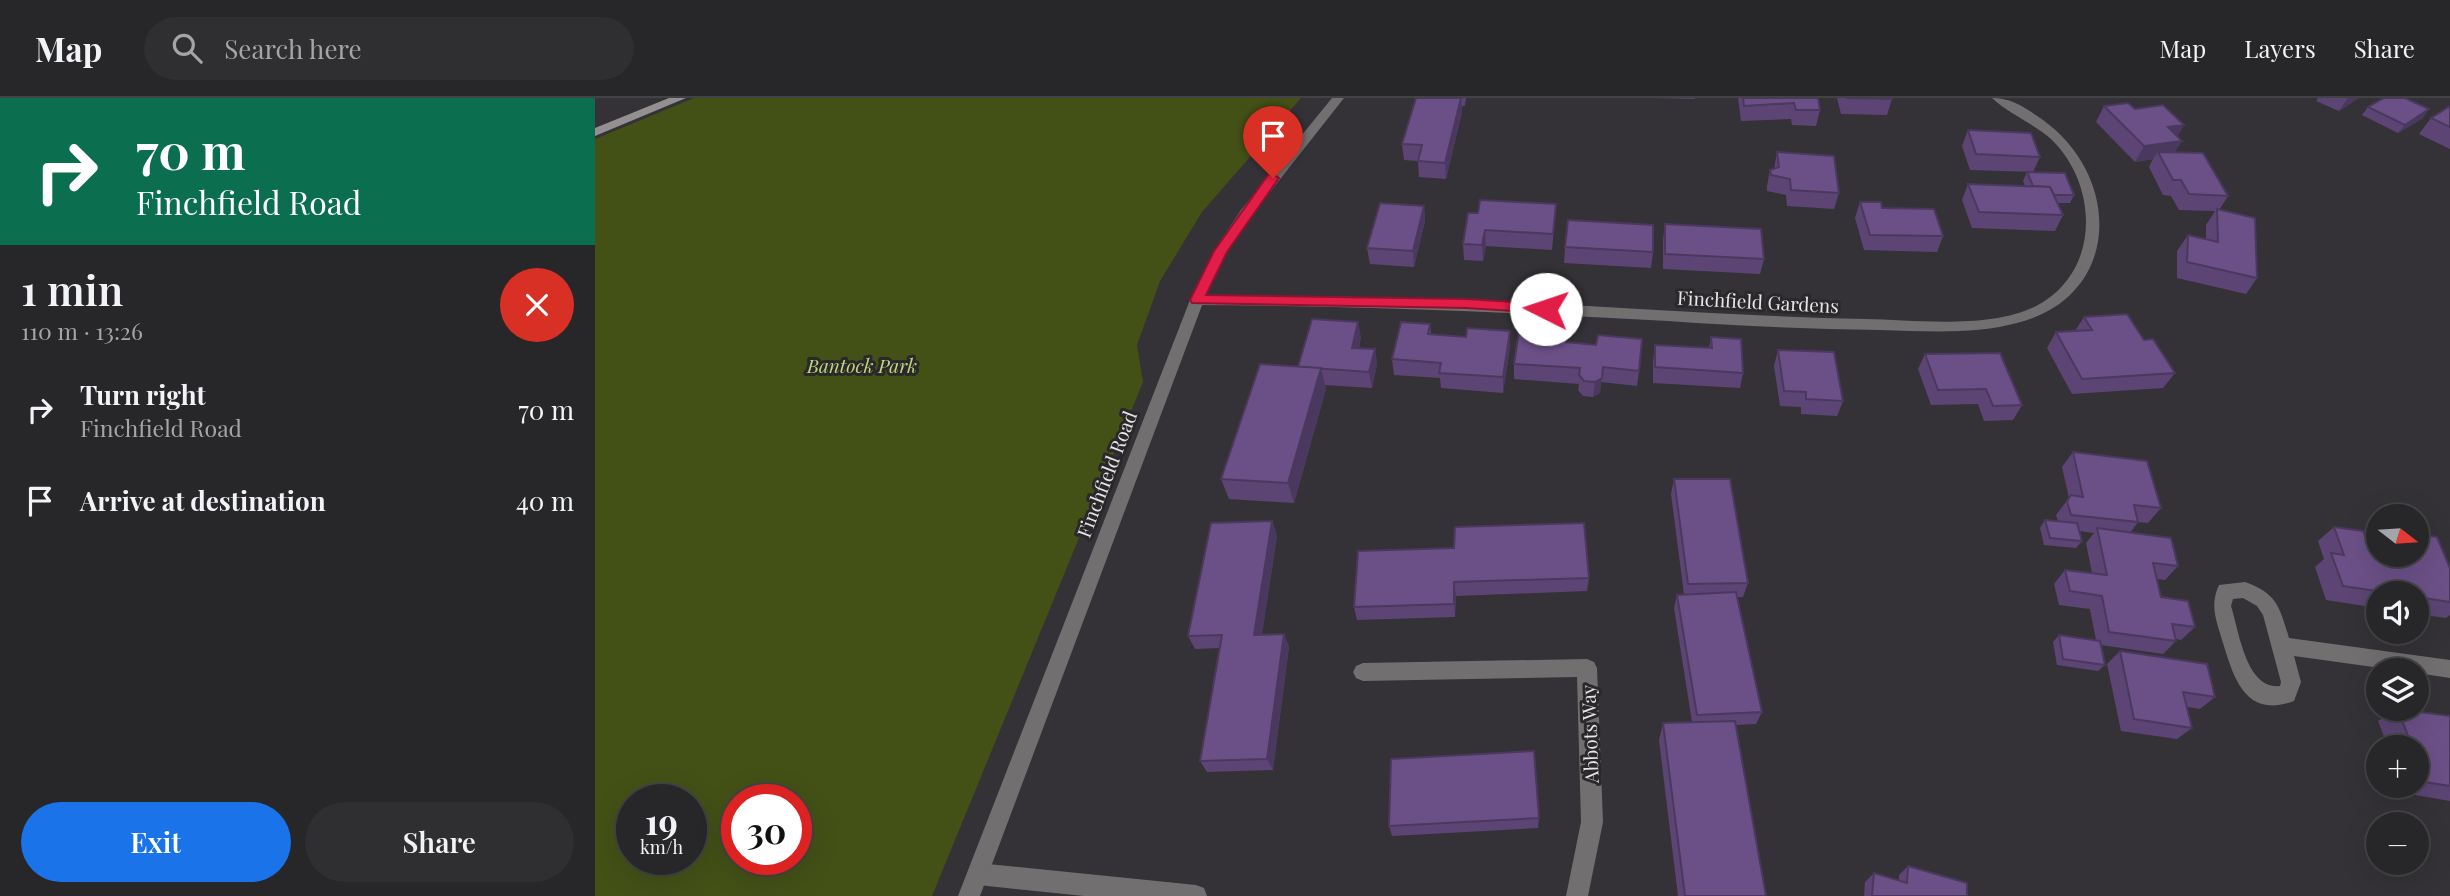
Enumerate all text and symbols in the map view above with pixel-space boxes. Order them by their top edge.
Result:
search box [144,17,634,80]
text: Map [35,26,102,70]
icon: search [168,29,206,67]
text: Search here [224,31,362,66]
text: Map [2160,32,2206,64]
text: Layers [2244,32,2316,64]
text: Share [2354,32,2415,64]
pin [1243,106,1303,178]
text: 70 m [136,117,246,182]
icon: arrive [1254,117,1292,155]
icon: right [21,126,112,217]
text: Finchfield Road [136,180,361,223]
text: 1 min [21,261,123,317]
button: close [500,268,574,342]
position arrow [1509,272,1583,346]
street label: Finchfield Gardens [1677,284,1839,318]
text: 110 m · 13:26 [21,315,143,346]
park label: Bantock Park [806,352,917,378]
text: Turn right [80,377,206,412]
icon: right [21,391,59,429]
text: 70 m [518,392,574,427]
street label: Finchfield Road [1070,407,1142,541]
text: Finchfield Road [80,412,242,443]
icon: arrive [21,482,59,520]
text: Arrive at destination [80,483,326,518]
text: 40 m [516,483,574,518]
north arrow [2366,504,2429,567]
map controls [2366,504,2429,875]
button: sound [2366,581,2429,644]
button: layers [2366,658,2429,721]
street label: Abbots Way [1574,684,1604,785]
button: + [2366,735,2429,798]
speed limit sign: 30 [721,784,812,875]
text: 19 [645,797,678,844]
button: Exit [21,802,291,882]
button: Share [305,802,574,882]
button: − [2366,812,2429,875]
text: km/h [640,835,683,859]

